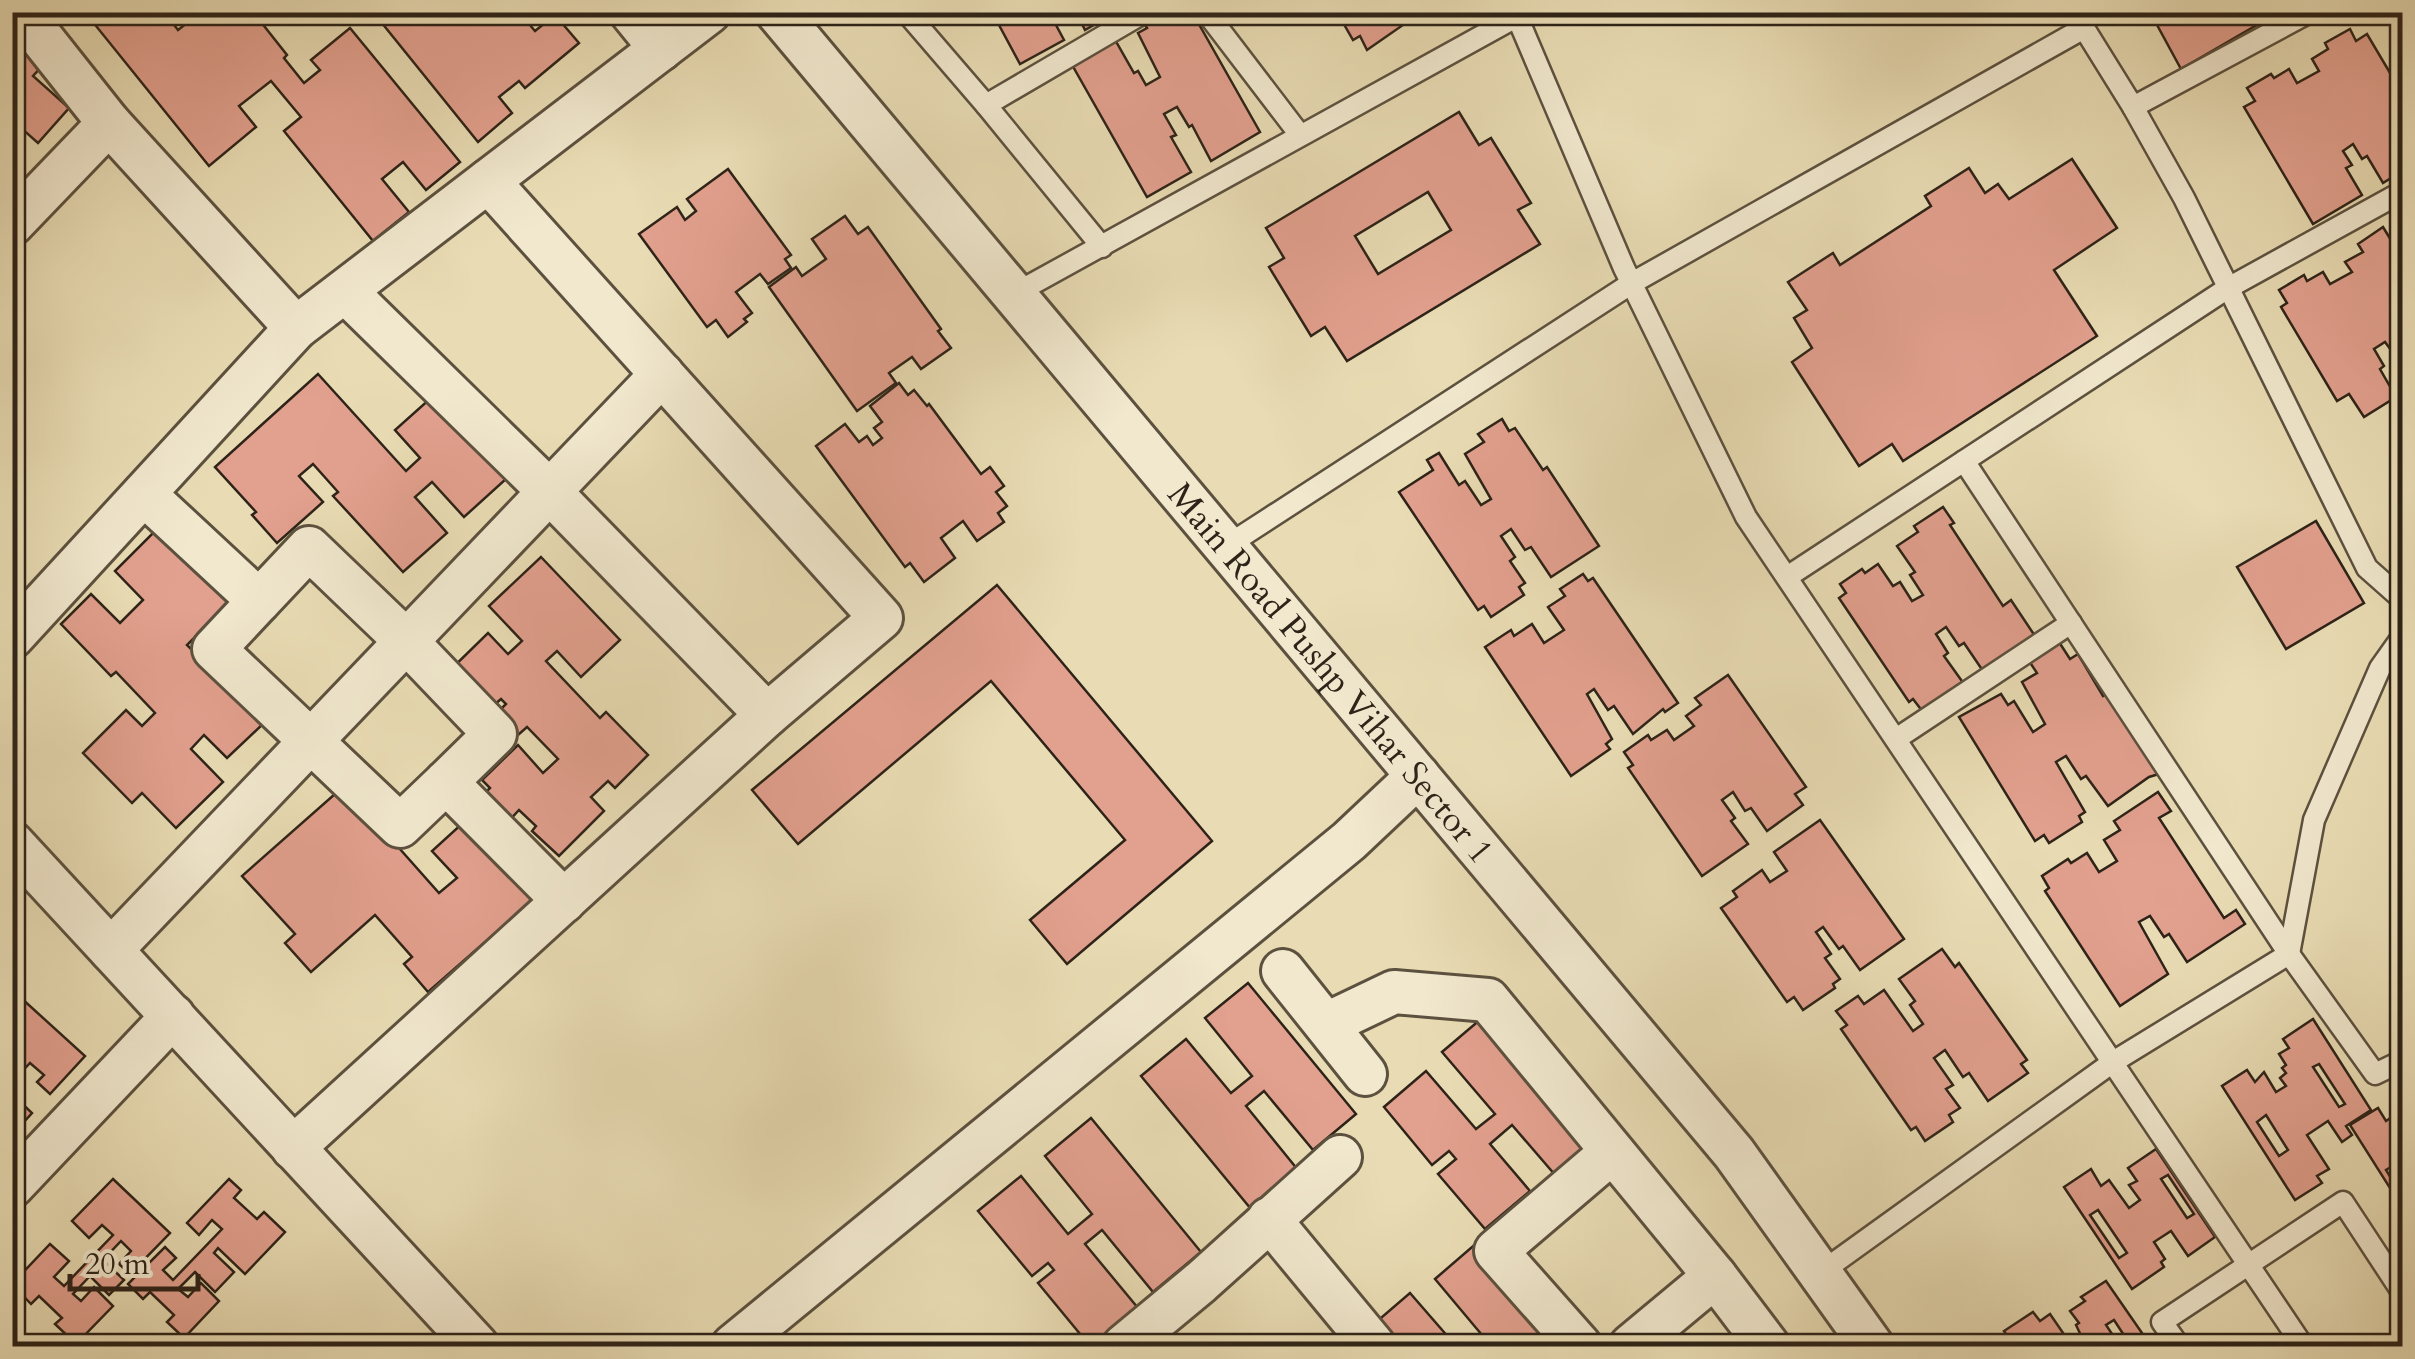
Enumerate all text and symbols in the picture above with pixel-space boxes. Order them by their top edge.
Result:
street label: Main Road Pushp Vihar Sector 1 [1156,472,1504,874]
scale bar [70,1229,198,1291]
text: 20 m [85,1244,150,1285]

